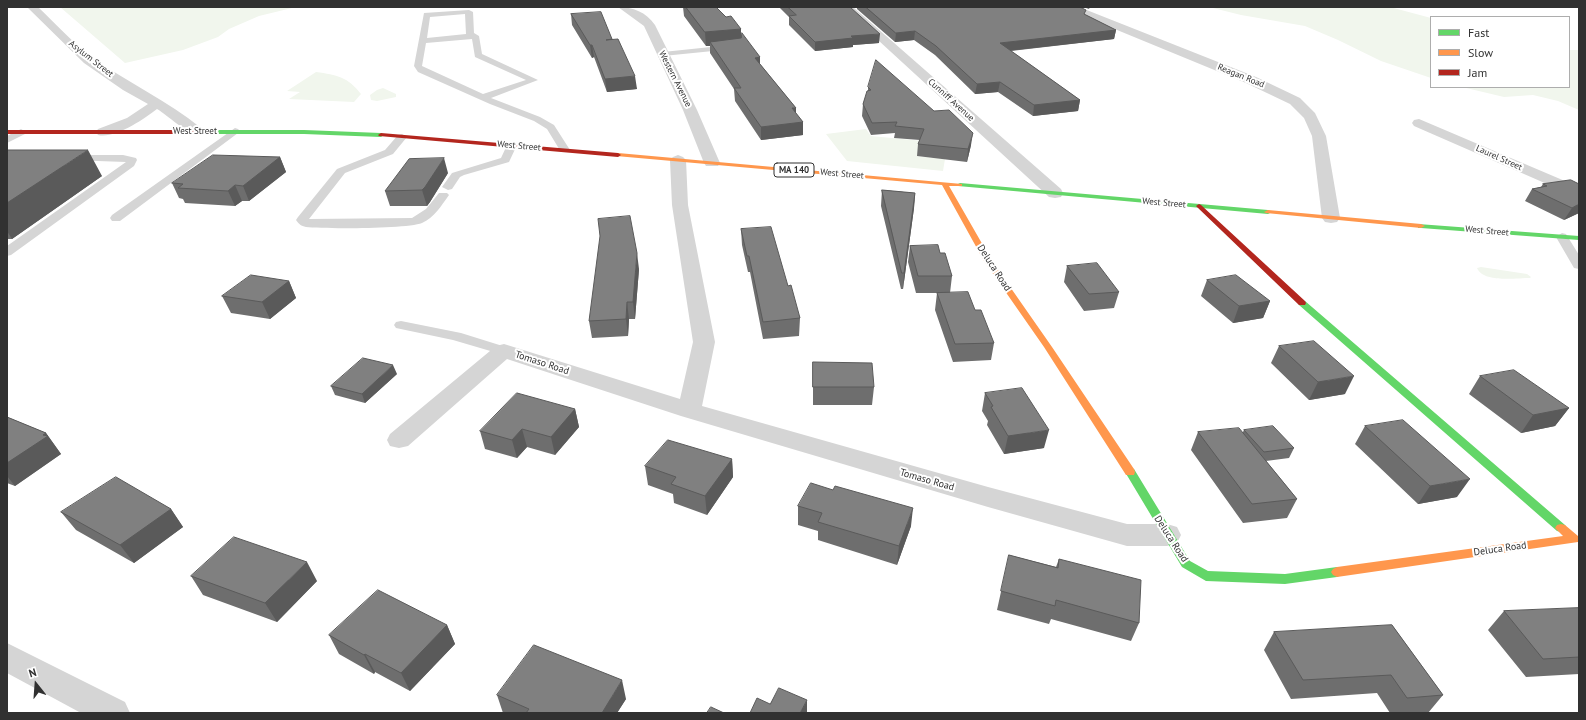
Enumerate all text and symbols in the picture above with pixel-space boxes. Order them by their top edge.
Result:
legend [1430,16,1570,88]
text: Fast [1468,25,1489,40]
street label: Asylum Street [67,38,115,80]
text: Slow [1468,45,1493,60]
street label: Western Avenue [656,49,694,109]
street label: Reagan Road [1216,62,1266,90]
text: Jam [1468,65,1487,80]
street label: Cunniff Avenue [926,76,976,124]
street label: West Street [173,126,217,136]
street label: West Street [497,139,541,153]
street label: Laurel Street [1474,143,1524,173]
road number: MA 140 [774,163,814,177]
street label: West Street [820,167,864,181]
street label: West Street [1142,196,1186,210]
street label: West Street [1465,224,1509,238]
street label: Deluca Road [974,242,1014,294]
street label: Tomaso Road [513,349,571,377]
street label: Tomaso Road [898,466,956,494]
street label: Deluca Road [1151,513,1191,565]
street label: Deluca Road [1473,539,1527,559]
north arrow [16,664,56,704]
text: N [27,665,38,680]

